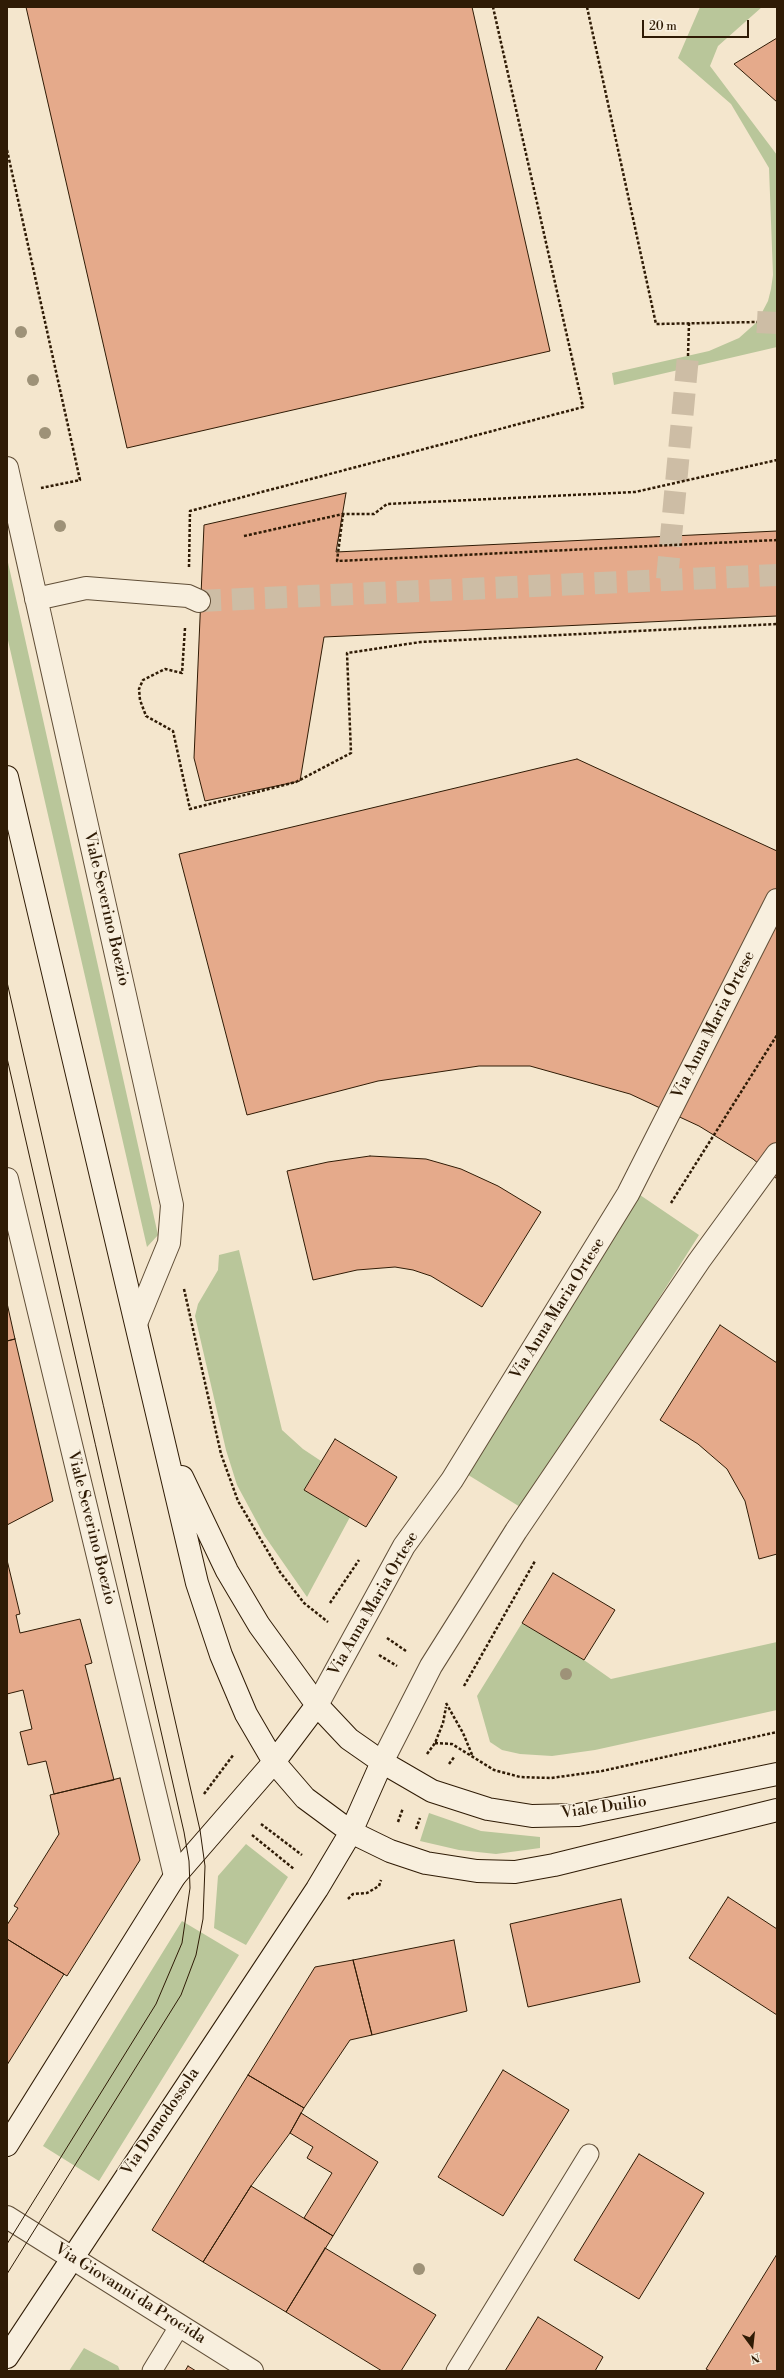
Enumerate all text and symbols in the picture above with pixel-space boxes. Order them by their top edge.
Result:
scale bar [644,12,751,38]
text: 20 m [649,19,677,34]
street label: Viale Severino Boezio [79,830,133,988]
street label: Via Anna Maria Ortese [668,948,760,1102]
street label: Via Anna Maria Ortese [507,1235,609,1383]
street label: Viale Severino Boezio [63,1449,119,1607]
street label: Via Anna Maria Ortese [325,1528,423,1680]
street label: Viale Duilio [560,1793,648,1823]
street label: Via Domodossola [118,2065,204,2179]
street label: Via Giovanni da Procida [51,2240,209,2348]
north arrow [732,2326,772,2366]
text: N [749,2350,761,2365]

